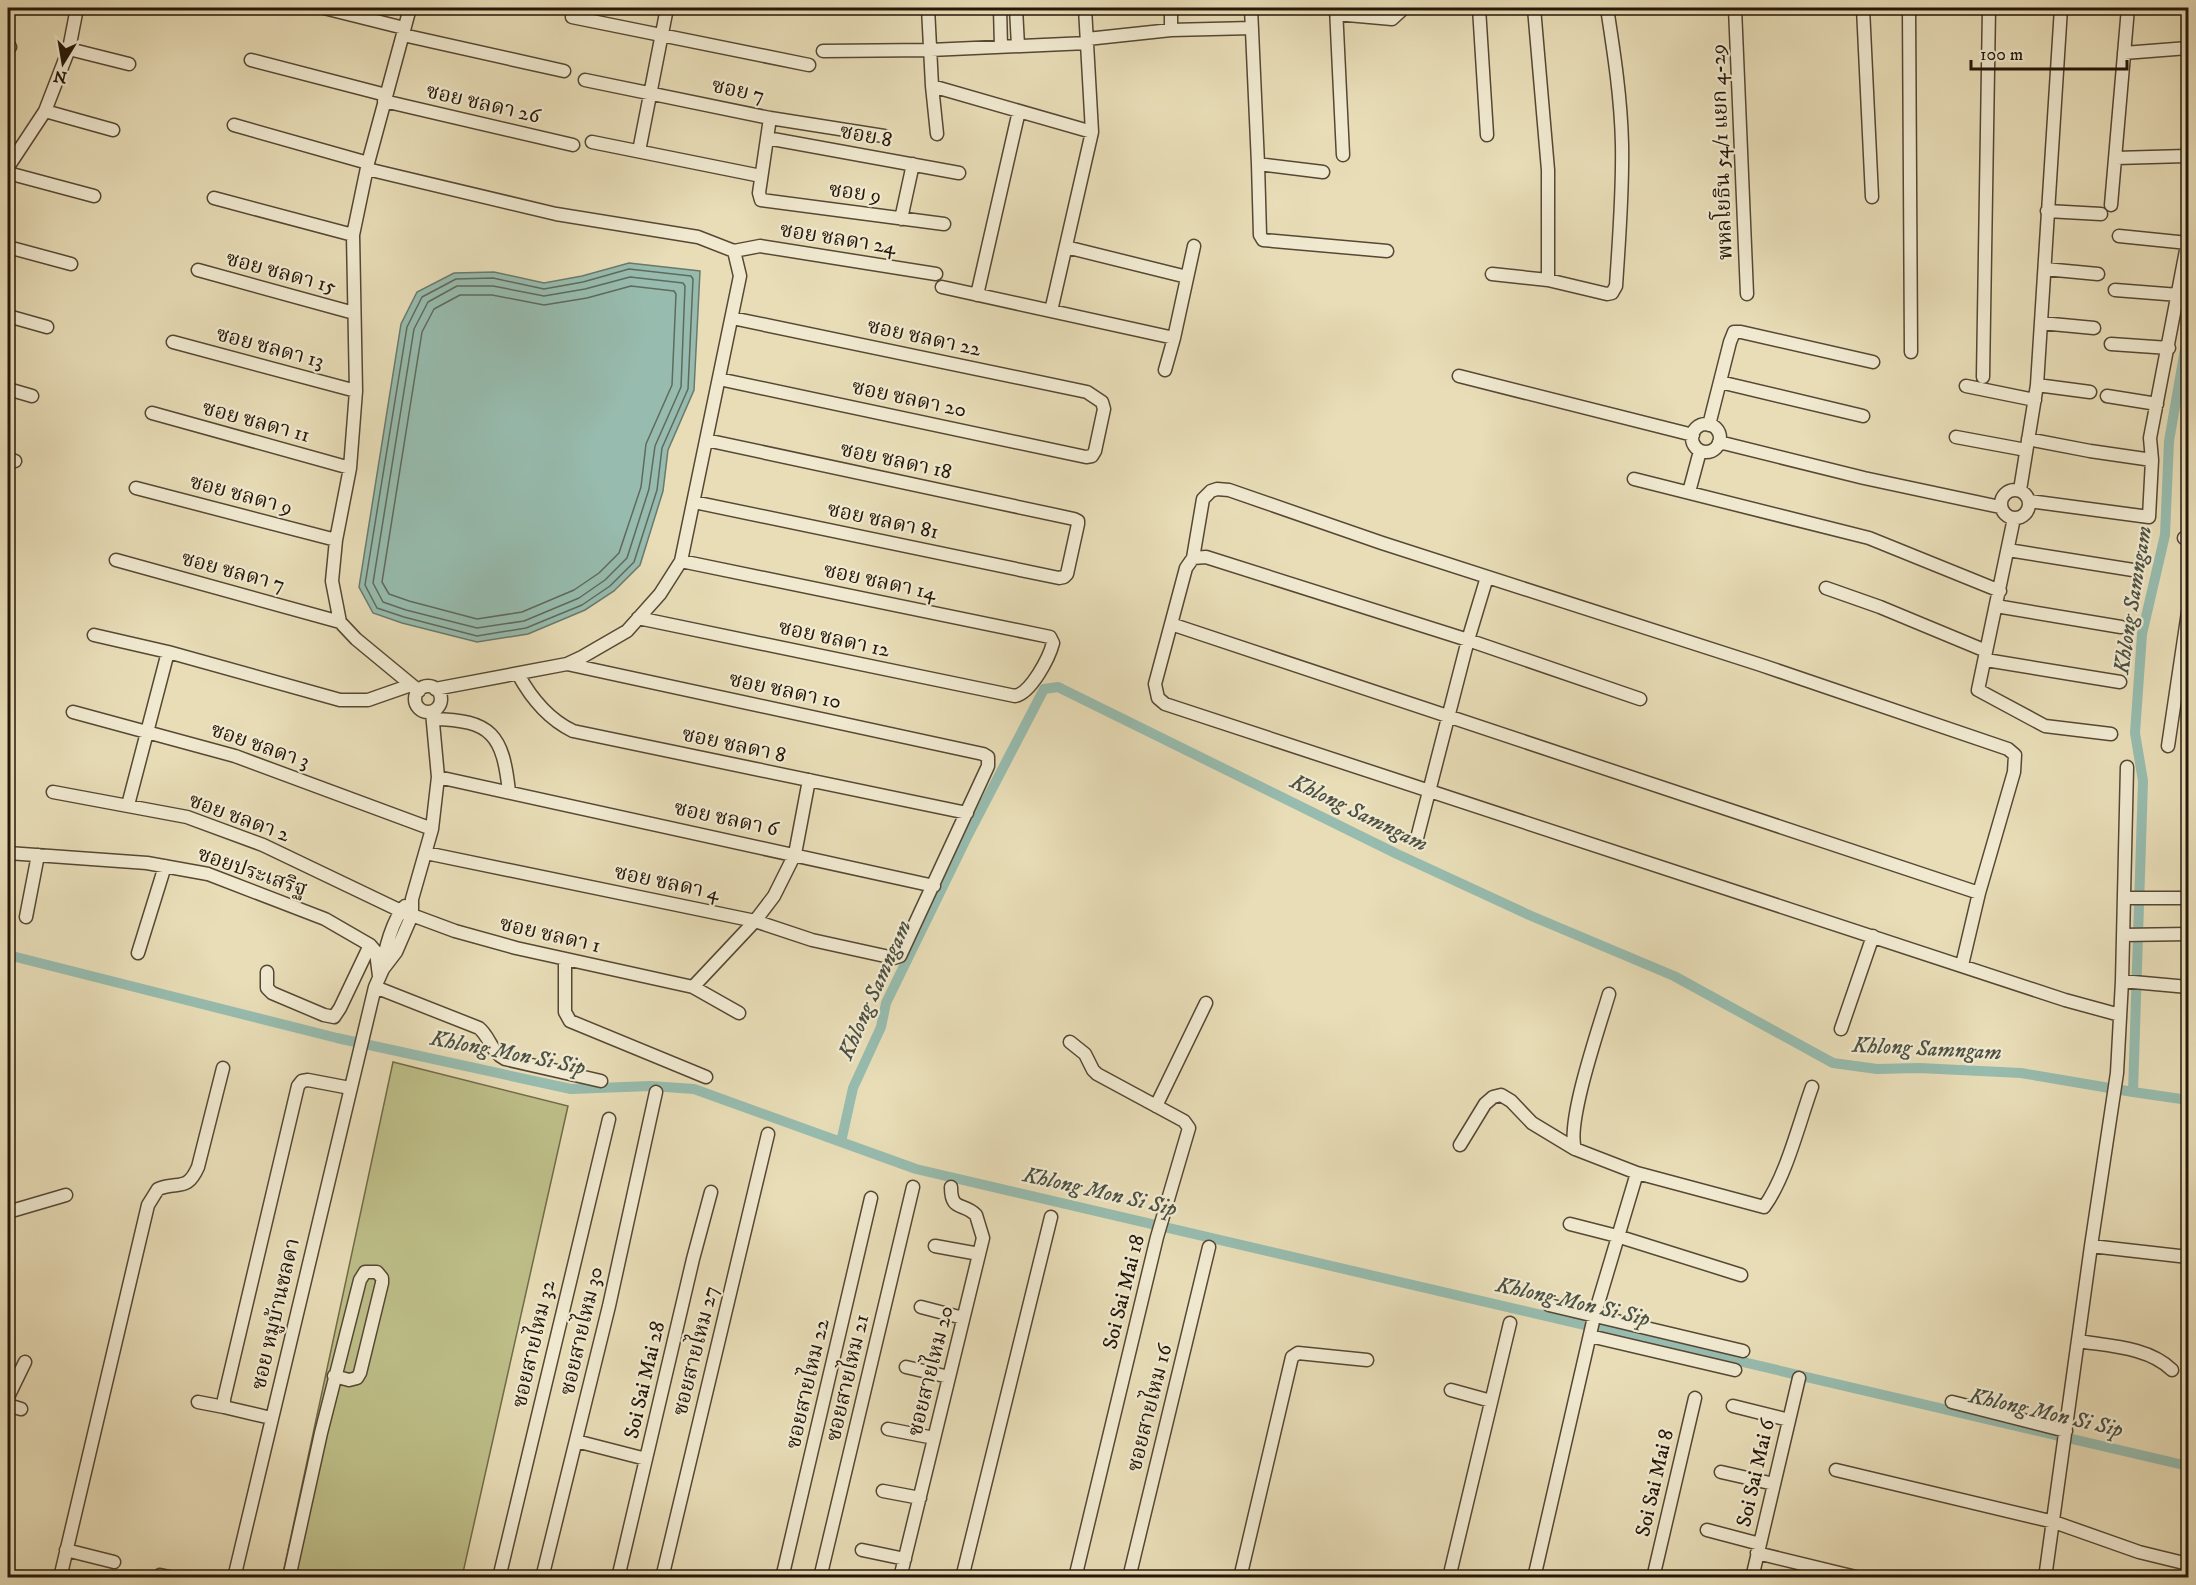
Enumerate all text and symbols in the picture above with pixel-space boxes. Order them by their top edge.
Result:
north arrow [33,33,93,93]
scale bar [1971,33,2127,71]
street label: พหลโยธิน 54/1 แยก 4-29 [1702,44,1739,260]
text: 100 m [1980,44,2023,66]
text: N [52,66,69,88]
street label: ซอย 7 [709,73,767,109]
street label: ซอย ชลดา 26 [423,78,544,130]
street label: ซอย 8 [838,119,894,153]
street label: ซอย 9 [827,177,883,209]
street label: ซอย ชลดา 24 [778,217,899,261]
street label: ซอย ชลดา 15 [223,246,339,300]
street label: ซอย ชลดา 22 [865,313,984,363]
street label: ซอย ชลดา 13 [213,321,327,375]
street label: ซอย ชลดา 20 [849,374,969,424]
street label: ซอย ชลดา 11 [199,395,313,449]
street label: ซอย ชลดา 18 [838,437,954,485]
street label: ซอย ชลดา 9 [187,469,295,521]
street label: ซอย ชลดา 81 [825,497,941,545]
water label: Khlong Samngam [2108,524,2158,677]
street label: ซอย ชลดา 7 [178,546,288,598]
street label: ซอย ชลดา 14 [821,557,940,607]
street label: ซอย ชลดา 12 [776,615,893,664]
street label: ซอย ชลดา 10 [727,666,843,716]
street label: ซอย ชลดา 3 [207,717,313,775]
street label: ซอย ชลดา 8 [680,721,788,769]
water label: Khlong Samngam [1285,768,1432,858]
street label: ซอย ชลดา 2 [185,788,294,848]
street label: ซอย ชลดา 6 [671,795,782,843]
street label: ซอยประเสริฐ [194,841,310,903]
street label: ซอย ชลดา 4 [612,859,723,907]
street label: ซอย ชลดา 1 [497,911,603,959]
water label: Khlong Samngam [832,916,918,1065]
water label: Khlong Mon Si Sip [427,1025,588,1081]
water label: Khlong Samngam [1851,1032,2002,1066]
water label: Khlong Mon Si Sip [1019,1161,1180,1223]
street label: Soi Sai Mai 18 [1097,1232,1151,1352]
street label: ซอย หมูบ้านชลดา [246,1236,306,1392]
street label: ซอยสายไหม 30 [552,1264,609,1398]
water label: Khlong Mon Si Sip [1492,1271,1653,1333]
street label: ซอยสายไหม 32 [504,1276,561,1410]
street label: ซอยสายไหม 27 [664,1283,725,1419]
street label: ซอยสายไหม 20 [899,1302,960,1439]
street label: ซอยสายไหม 21 [818,1311,875,1444]
street label: ซอยสายไหม 22 [778,1315,836,1451]
street label: Soi Sai Mai 28 [619,1319,671,1441]
street label: ซอยสายไหม 16 [1119,1340,1179,1474]
water label: Khlong Mon Si Sip [1965,1382,2126,1444]
street label: Soi Sai Mai 6 [1731,1415,1781,1529]
street label: Soi Sai Mai 8 [1630,1427,1680,1539]

